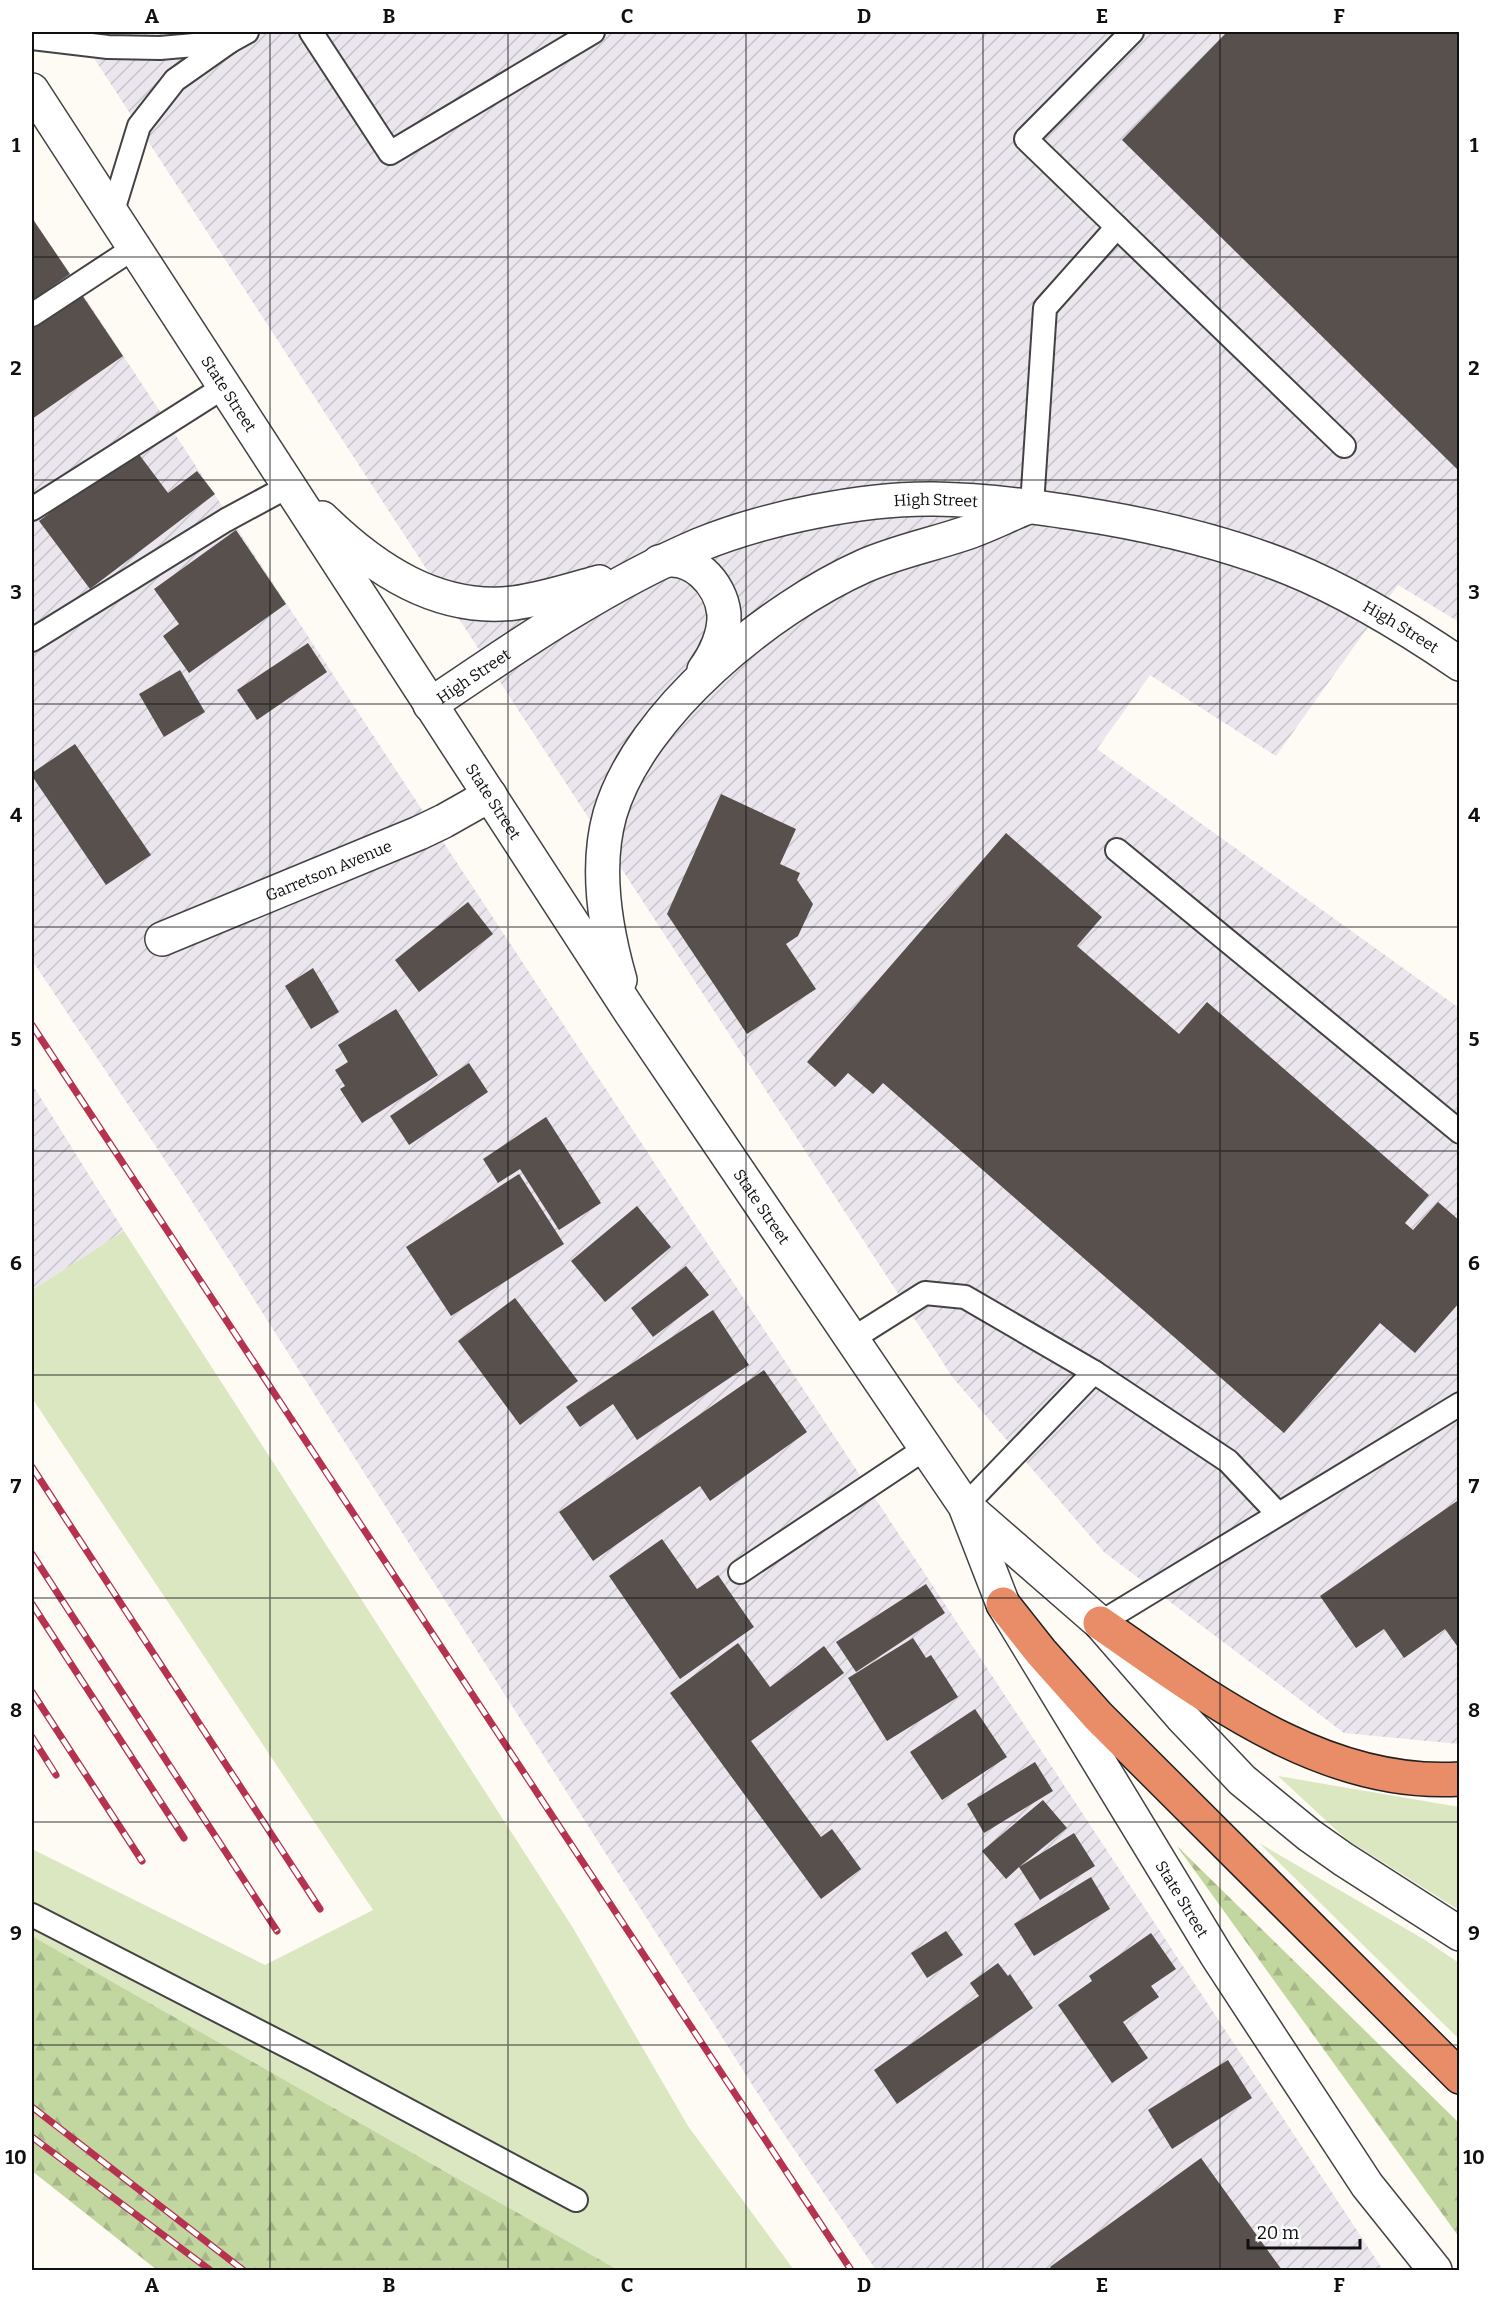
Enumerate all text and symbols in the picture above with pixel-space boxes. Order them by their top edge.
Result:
text: A [145,4,160,28]
text: B [383,4,396,28]
text: C [621,4,633,28]
text: D [857,4,871,28]
text: E [1096,4,1108,28]
text: F [1333,4,1345,28]
text: 1 [12,133,21,157]
text: 1 [1470,133,1479,157]
street label: State Street [198,352,261,435]
text: 2 [10,356,22,380]
text: 2 [1468,356,1480,380]
street label: High Street [893,489,979,511]
text: 3 [10,580,22,604]
text: 3 [1468,580,1480,604]
street label: High Street [1360,596,1443,657]
street label: High Street [433,644,514,707]
street label: State Street [462,760,525,843]
text: 4 [10,803,22,827]
text: 4 [1468,803,1480,827]
street label: Garretson Avenue [262,836,394,905]
text: 5 [11,1027,22,1051]
text: 5 [1469,1027,1480,1051]
street label: State Street [730,1165,794,1248]
text: 6 [10,1251,22,1275]
text: 6 [1468,1251,1480,1275]
text: 7 [11,1474,22,1498]
text: 7 [1469,1474,1480,1498]
text: 8 [10,1698,22,1722]
text: 8 [1468,1698,1480,1722]
street label: State Street [1152,1857,1213,1941]
text: 9 [10,1921,22,1945]
text: 9 [1468,1921,1480,1945]
text: 10 [5,2145,27,2169]
text: 10 [1463,2145,1485,2169]
scale bar [1248,2212,1360,2250]
text: 20 m [1257,2222,1299,2244]
text: A [145,2273,160,2297]
text: B [383,2273,396,2297]
text: C [621,2273,633,2297]
text: D [857,2273,871,2297]
text: E [1096,2273,1108,2297]
text: F [1333,2273,1345,2297]

